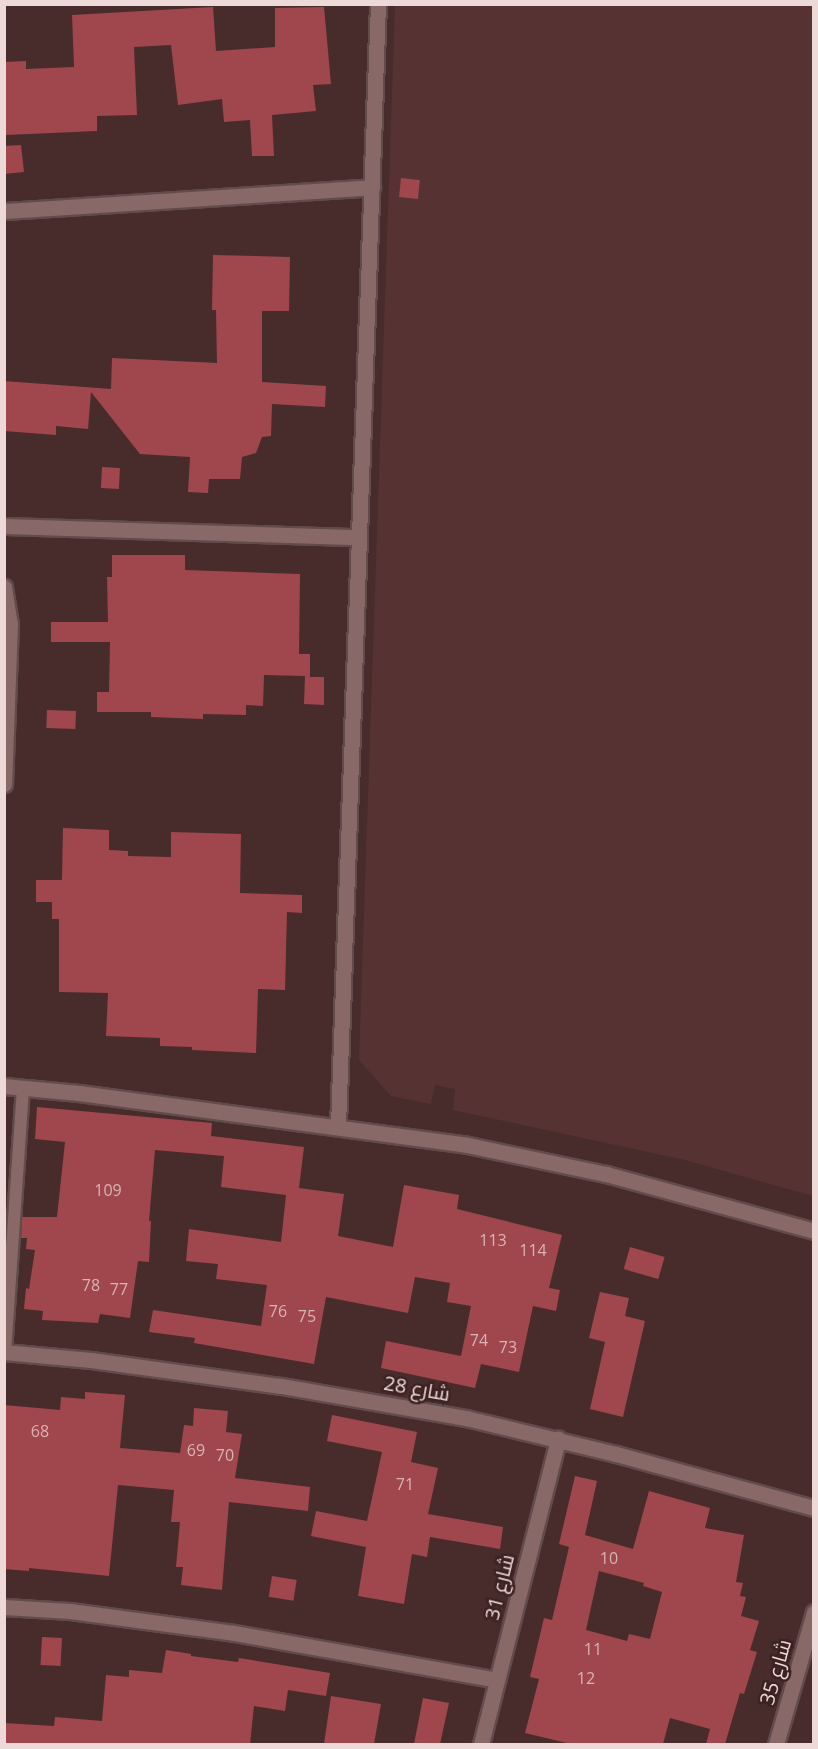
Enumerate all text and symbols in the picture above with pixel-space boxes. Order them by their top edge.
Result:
house number: 109 [94,1180,122,1200]
house number: 113 [479,1230,507,1250]
house number: 114 [519,1240,547,1260]
house number: 78 [82,1275,100,1295]
house number: 77 [110,1279,128,1299]
house number: 76 [269,1301,287,1321]
house number: 75 [298,1306,316,1326]
house number: 74 [470,1330,488,1350]
house number: 73 [499,1337,517,1357]
street label: شارع 28 [382,1370,452,1406]
house number: 68 [31,1421,49,1441]
house number: 69 [187,1440,205,1460]
house number: 70 [216,1445,234,1465]
house number: 71 [396,1474,414,1494]
house number: 10 [600,1548,618,1568]
street label: شارع 31 [479,1552,519,1622]
street label: شارع 35 [754,1637,796,1707]
house number: 11 [584,1639,602,1659]
house number: 12 [577,1668,595,1688]

